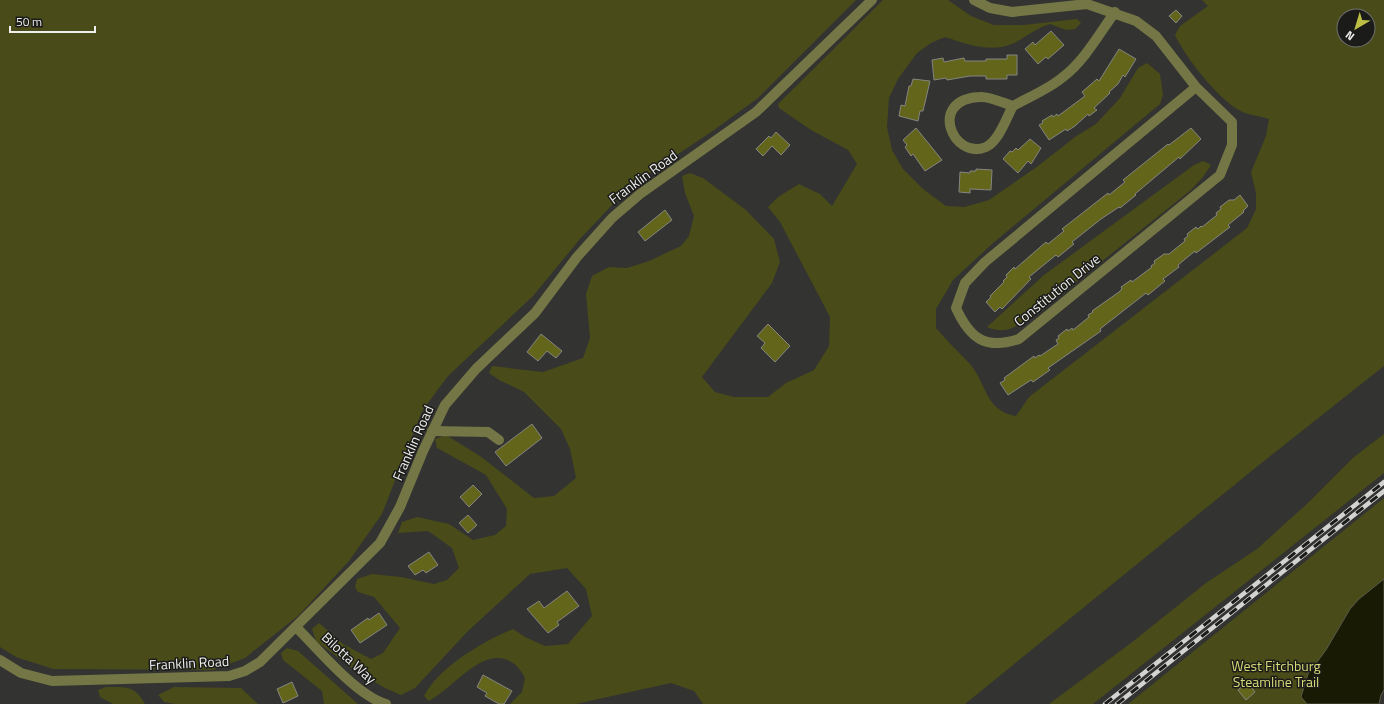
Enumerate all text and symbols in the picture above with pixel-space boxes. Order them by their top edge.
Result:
scale bar [10,8,95,34]
north arrow [1336,8,1376,48]
text: 50 m [16,12,42,31]
text: N [1342,27,1358,45]
street label: Franklin Road [604,144,681,209]
street label: Constitution Drive [1009,248,1104,331]
street label: Franklin Road [387,402,438,484]
street label: Bilotta Way [317,627,382,689]
street label: Franklin Road [148,650,230,675]
park label: West Fitchburg Steamline Trail [1231,655,1321,692]

